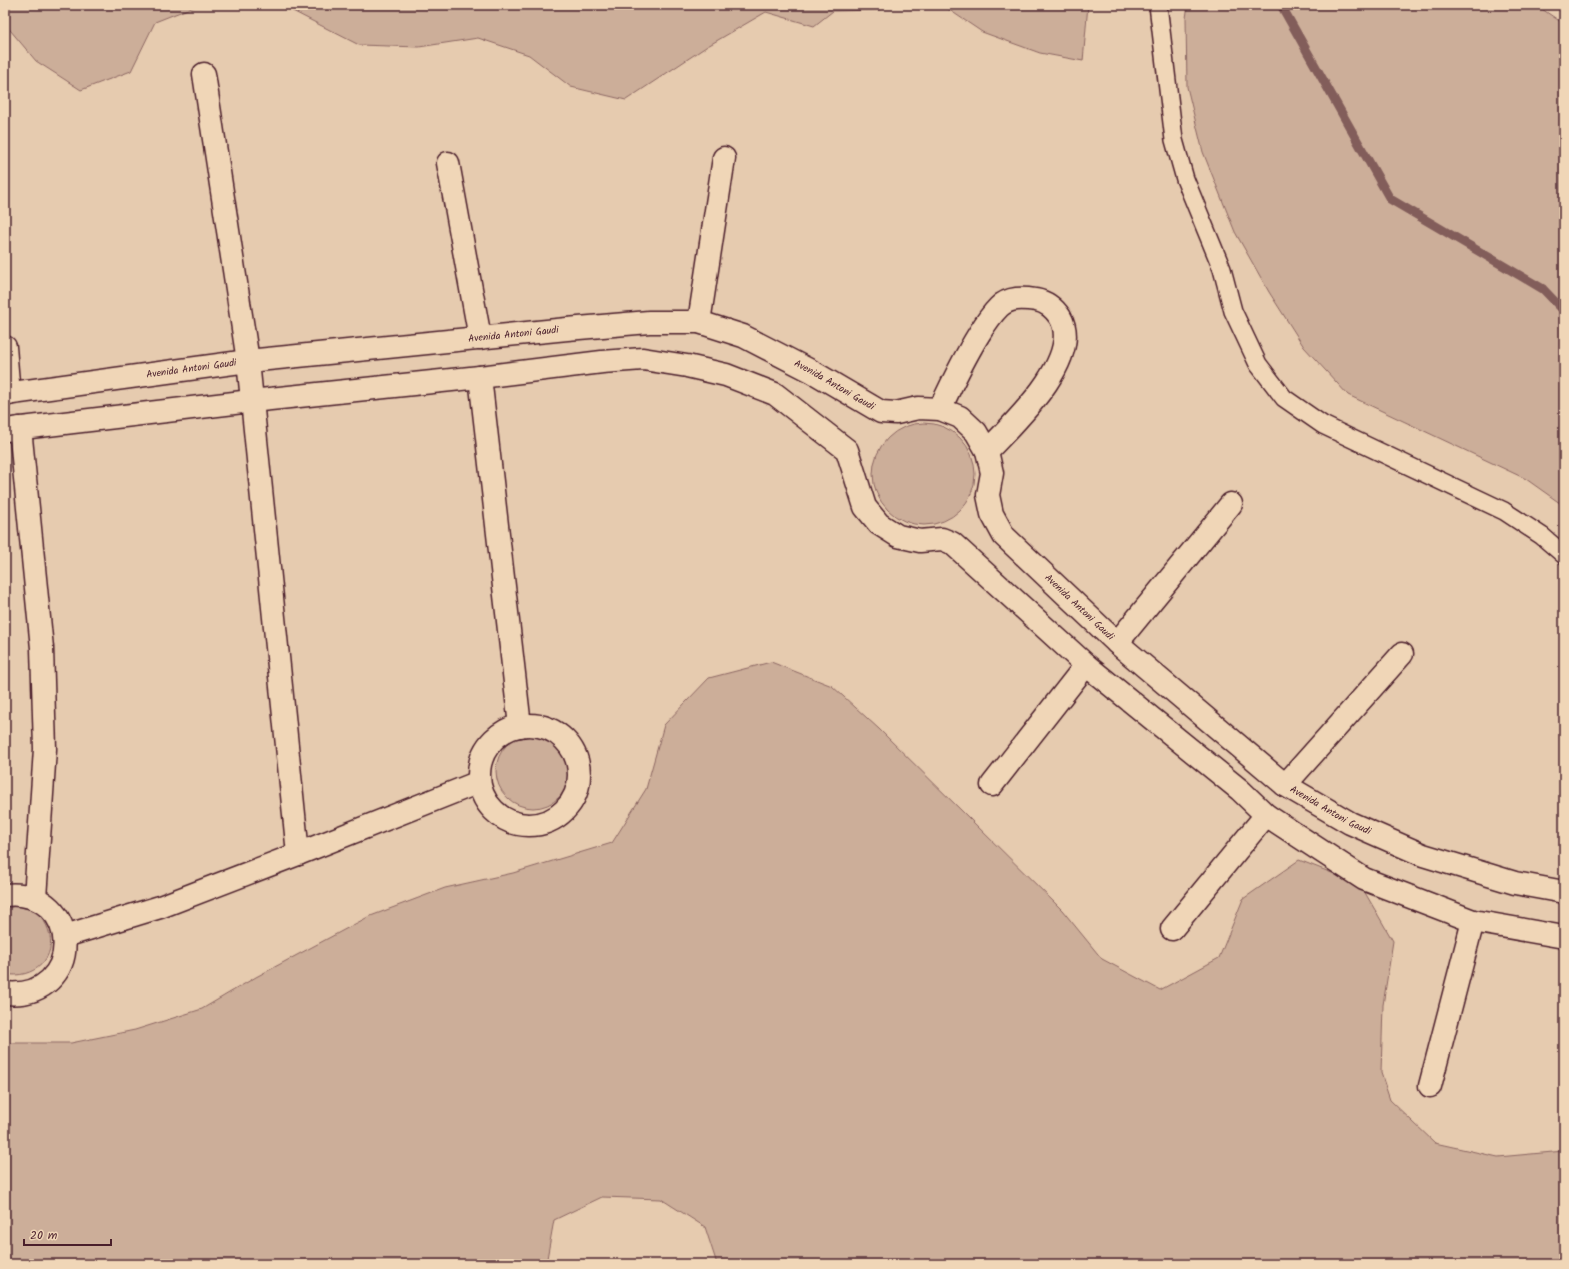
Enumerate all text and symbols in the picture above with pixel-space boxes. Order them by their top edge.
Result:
street label: Avenida Antoni Gaudi [467,322,560,347]
street label: Avenida Antoni Gaudi [145,355,238,383]
street label: Avenida Antoni Gaudi [791,356,878,415]
street label: Avenida Antoni Gaudi [1041,570,1118,645]
street label: Avenida Antoni Gaudi [1287,781,1374,839]
scale bar [24,1221,111,1247]
text: 20 m [30,1226,58,1245]

